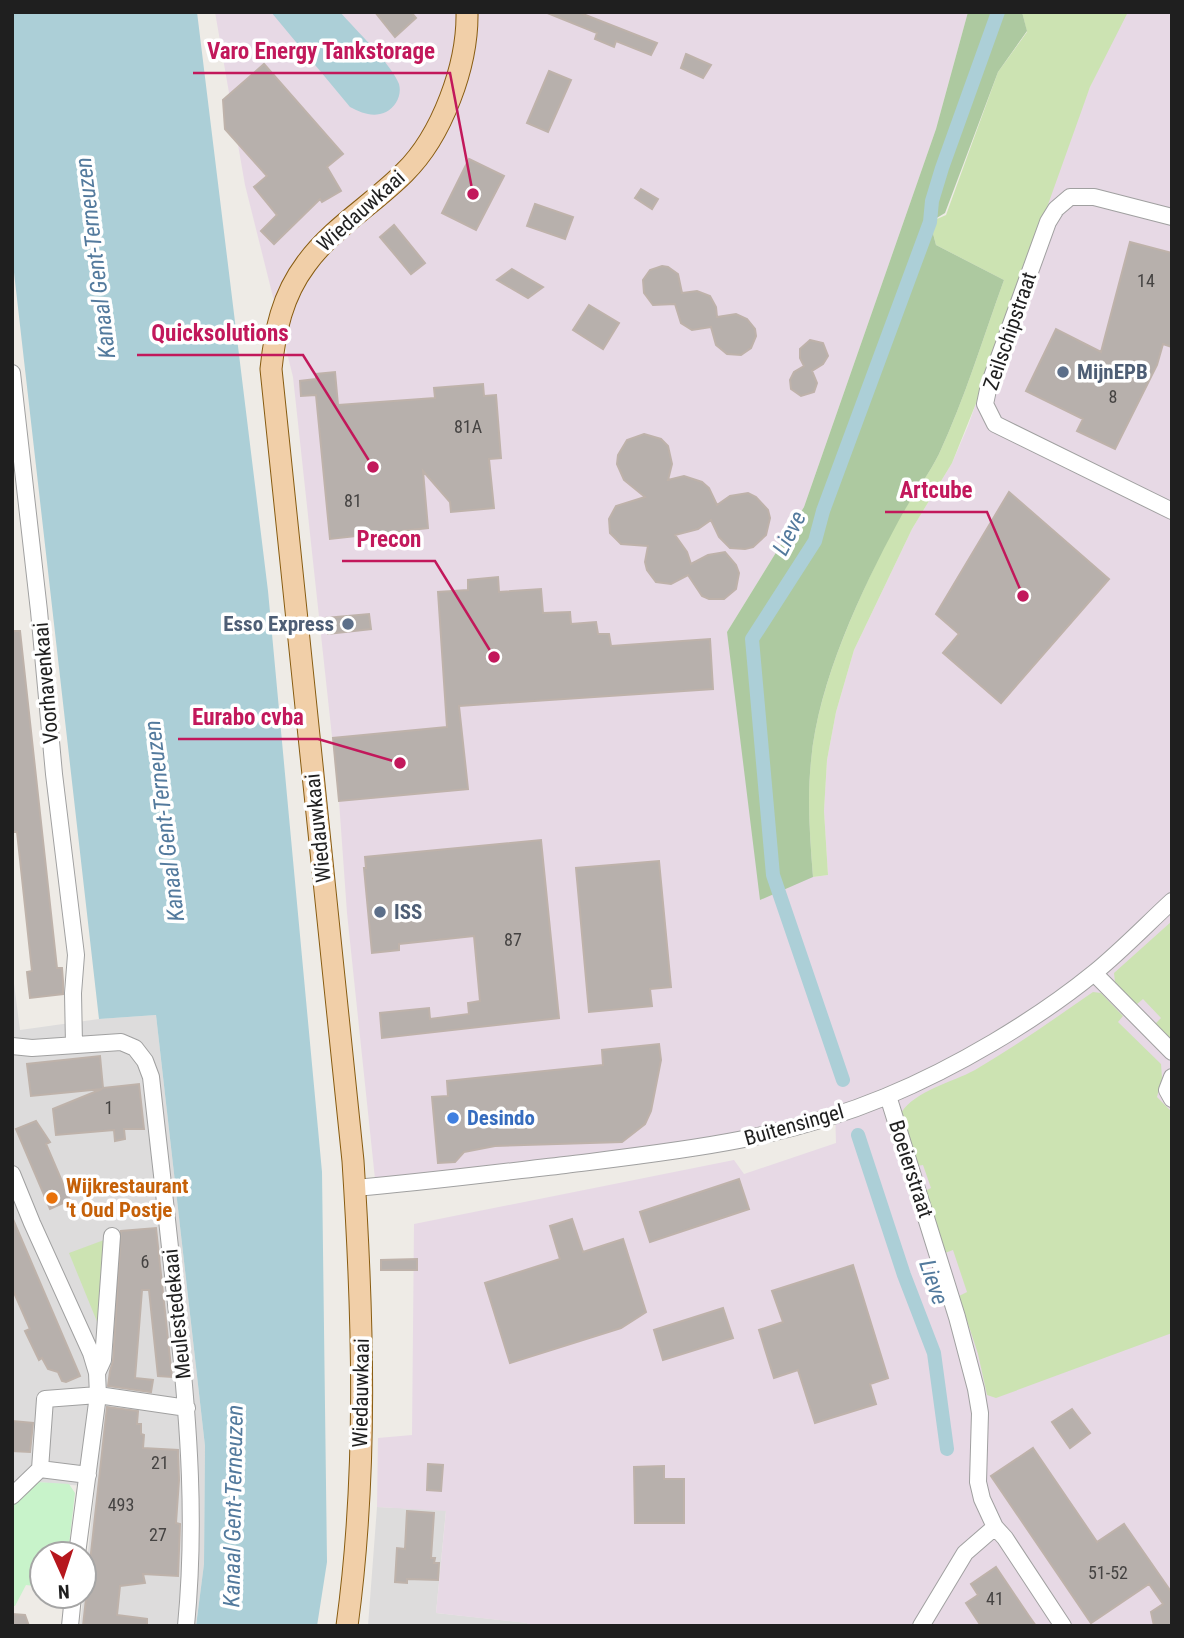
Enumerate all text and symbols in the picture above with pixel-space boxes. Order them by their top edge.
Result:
callout: Varo Energy Tankstorage [193,29,450,73]
text: Varo Energy Tankstorage [207,38,435,65]
water label: Kanaal Gent-Terneuzen [70,156,121,360]
street label: Wiedauwkaai [312,165,410,257]
street label: Zeilschipstraat [979,269,1041,393]
house number: 14 [1137,270,1155,291]
callout: Quicksolutions [137,311,303,355]
text: Quicksolutions [151,320,289,347]
place label: MijnEPB [1077,360,1148,384]
marker: MijnEPB [1055,364,1071,380]
house number: 8 [1109,386,1117,407]
house number: 81A [454,416,483,437]
callout: Artcube [885,468,987,512]
text: Artcube [899,477,973,504]
house number: 81 [344,490,362,511]
water label: Lieve [767,507,812,560]
callout: Precon [342,517,435,561]
text: Precon [357,526,421,553]
place label: Esso Express [223,612,334,636]
marker: Esso Express [340,616,356,632]
street label: Voorhavenkaai [29,621,63,745]
callout: Eurabo cvba [178,695,318,739]
text: Eurabo cvba [192,704,304,731]
water label: Kanaal Gent-Terneuzen [139,719,190,923]
street label: Wiedauwkaai [300,772,336,884]
place label: ISS [394,900,422,924]
marker: ISS [372,904,388,920]
house number: 87 [504,929,522,950]
house number: 1 [105,1097,113,1118]
street label: Buitensingel [742,1099,846,1151]
place label: Desindo [467,1106,535,1130]
marker: Desindo [445,1110,461,1126]
street label: Boeierstraat [884,1117,938,1221]
place label: Wijkrestaurant 't Oud Postje [66,1174,189,1222]
marker: Wijkrestaurant 't Oud Postje [44,1190,60,1206]
street label: Meulestedekaai [158,1248,196,1380]
house number: 6 [141,1251,149,1272]
water label: Lieve [913,1256,954,1308]
street label: Wiedauwkaai [348,1338,374,1448]
water label: Kanaal Gent-Terneuzen [218,1404,249,1608]
house number: 21 [151,1452,169,1473]
house number: 493 [108,1494,134,1515]
house number: 27 [149,1524,167,1545]
north arrow [28,1540,98,1610]
house number: 51-52 [1088,1562,1128,1583]
text: N [57,1580,70,1603]
house number: 41 [986,1588,1004,1609]

